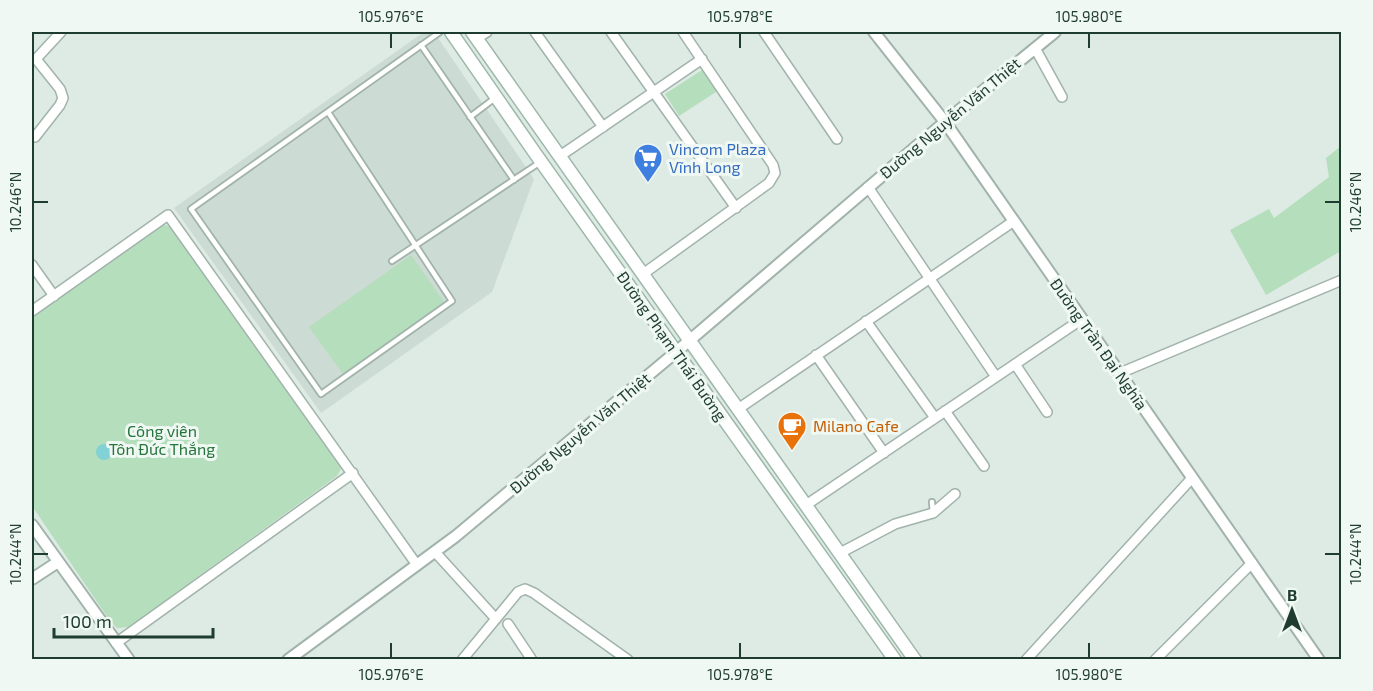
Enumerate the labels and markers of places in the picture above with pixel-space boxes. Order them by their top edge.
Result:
place label: Vincom Plaza Vĩnh Long [669,139,766,176]
supermarket icon: Vincom Plaza Vĩnh Long [632,142,664,184]
cafe icon: Milano Cafe [776,410,808,452]
place label: Milano Cafe [813,416,899,435]

